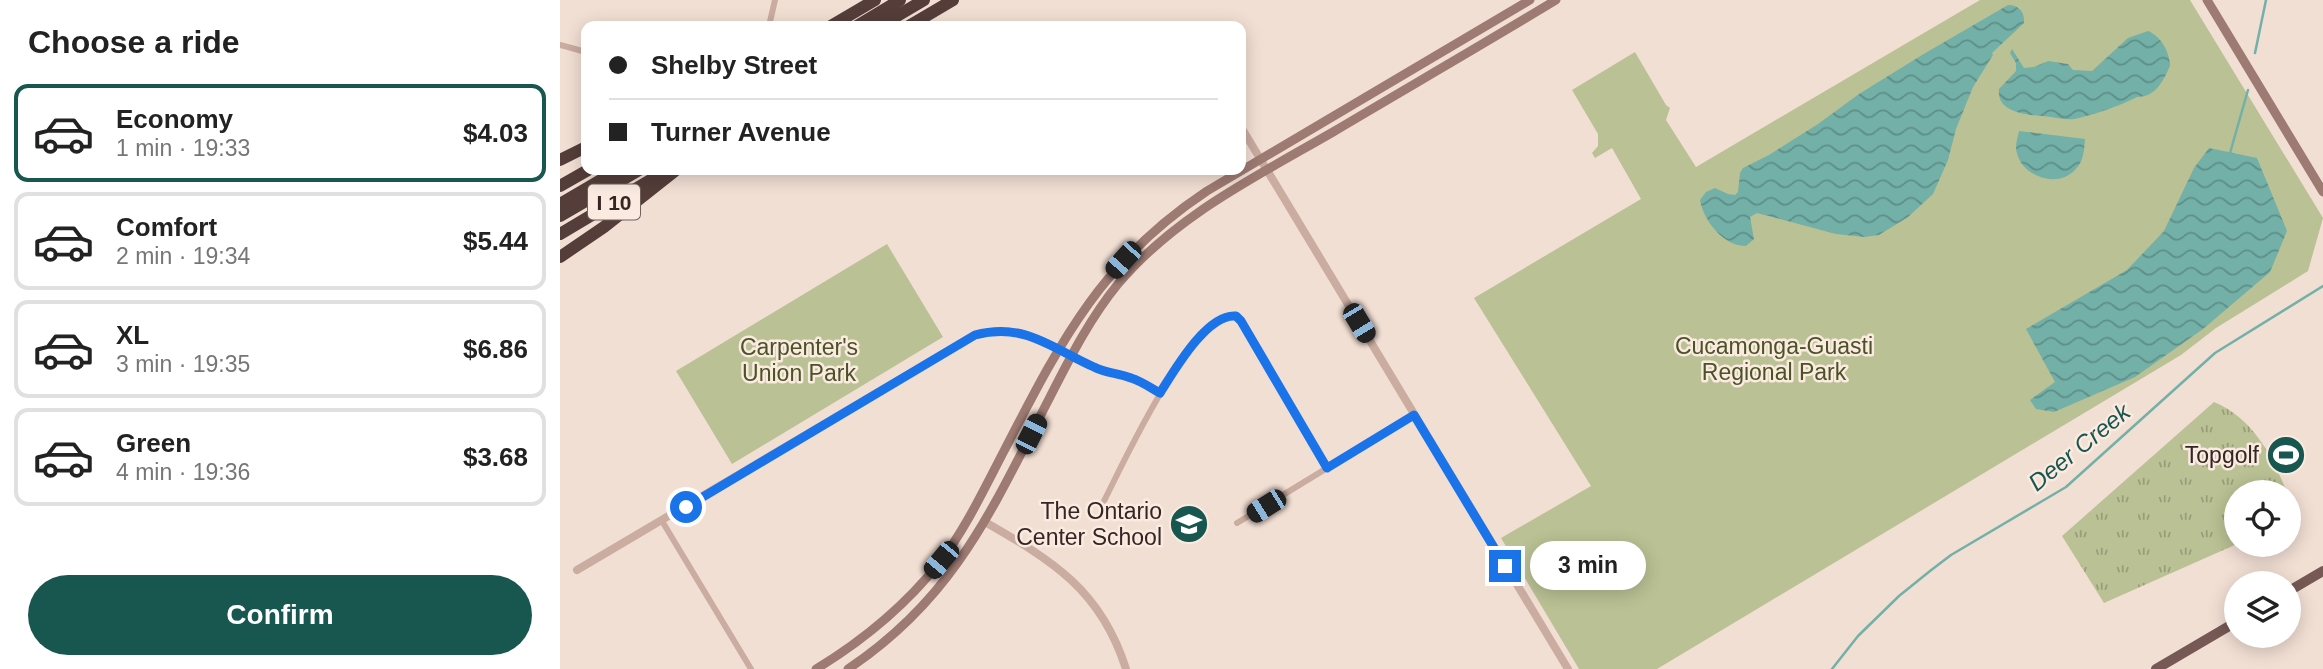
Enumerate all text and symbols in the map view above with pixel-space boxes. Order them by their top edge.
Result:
text: Choose a ride [28,24,240,60]
text: Shelby Street [651,50,817,80]
icon: car [32,102,95,165]
text: Economy [116,104,233,134]
text: Turner Avenue [651,117,831,147]
text: $4.03 [463,118,528,148]
text: 1 min · 19:33 [116,135,250,161]
road number: I 10 [588,184,640,220]
icon: car [32,210,95,273]
text: Comfort [116,212,217,242]
text: $5.44 [463,226,528,256]
car [1102,237,1145,283]
text: 2 min · 19:34 [116,243,250,269]
car [1340,300,1379,346]
icon: car [32,318,95,381]
text: XL [116,320,149,350]
park label: Cucamonga-Guasti Regional Park [1675,333,1873,385]
text: $6.86 [463,334,528,364]
park label: Carpenter's Union Park [740,334,858,386]
text: 3 min · 19:35 [116,351,250,377]
water label: Deer Creek [2023,397,2137,496]
car [1013,411,1050,457]
icon: car [32,426,95,489]
text: Green [116,428,191,458]
sports icon: Topgolf [2265,434,2307,476]
text: $3.68 [463,442,528,472]
place label: Topgolf [2185,442,2260,468]
text: 4 min · 19:36 [116,459,250,485]
map controls [2224,480,2301,648]
button: locate [2224,480,2301,557]
car [1243,486,1290,526]
route start [670,491,702,523]
place label: The Ontario Center School [1016,498,1162,550]
school or university icon: The Ontario Center School [1168,503,1210,545]
car [920,537,963,583]
callout: 3 min [1530,542,1645,590]
route end [1489,550,1521,582]
text: 3 min [1558,552,1618,578]
button: layers [2224,571,2301,648]
button: Confirm [28,575,532,655]

